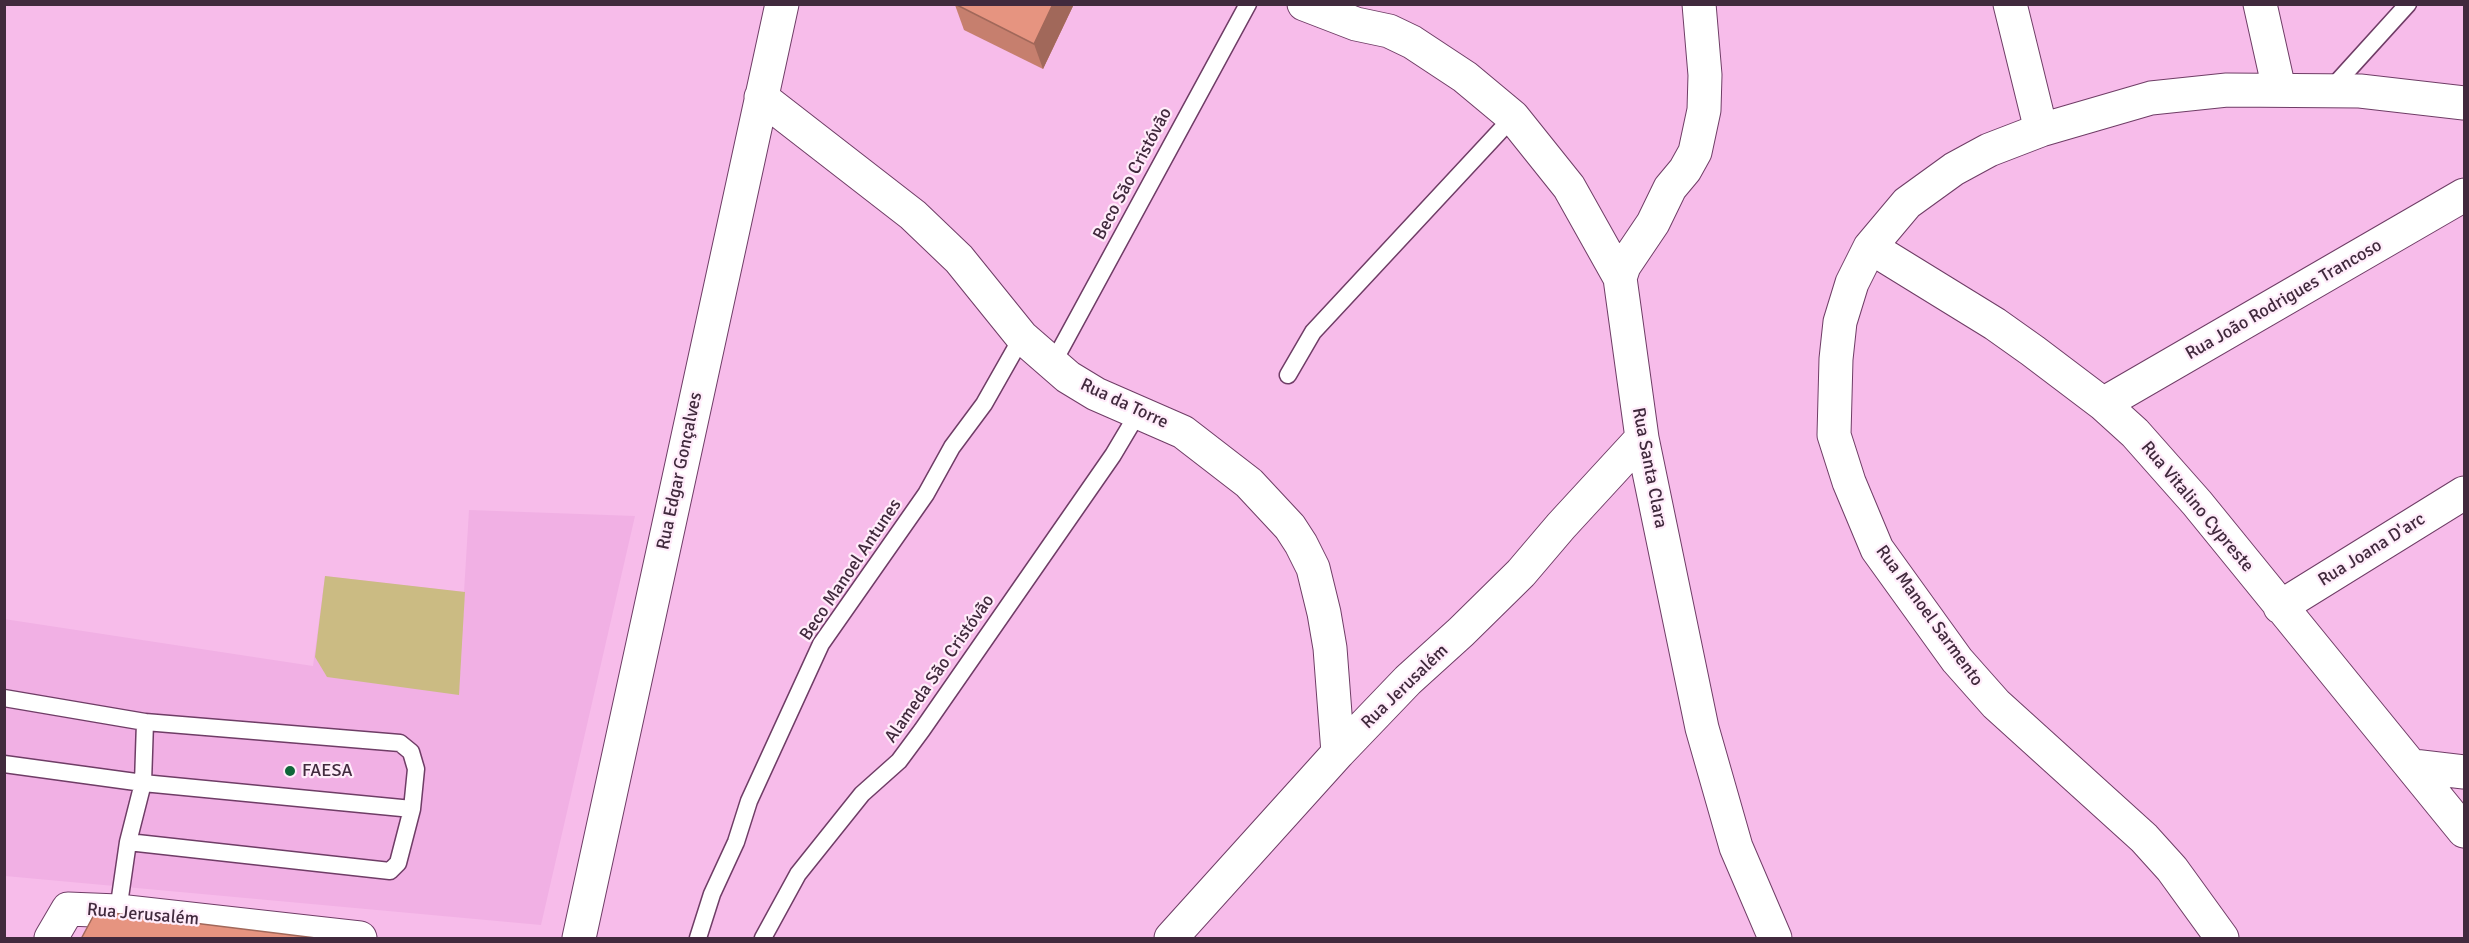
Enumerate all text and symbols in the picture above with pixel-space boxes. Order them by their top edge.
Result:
street label: Beco São Cristóvão [1089,104,1177,244]
street label: Rua João Rodrigues Trancoso [2182,235,2386,365]
street label: Rua da Torre [1077,374,1171,434]
street label: Rua Edgar Gonçalves [653,390,707,552]
street label: Rua Santa Clara [1627,406,1671,530]
street label: Rua Vitalino Cypreste [2136,437,2258,577]
street label: Beco Manoel Antunes [796,495,906,645]
street label: Rua Joana D'arc [2315,508,2429,592]
street label: Rua Manoel Sarmento [1871,541,1987,691]
street label: Alameda São Cristóvão [881,591,999,747]
street label: Rua Jerusalém [1357,640,1453,734]
place label: FAESA [302,760,352,782]
marker: FAESA [283,764,297,778]
street label: Rua Jerusalém [86,899,200,931]

